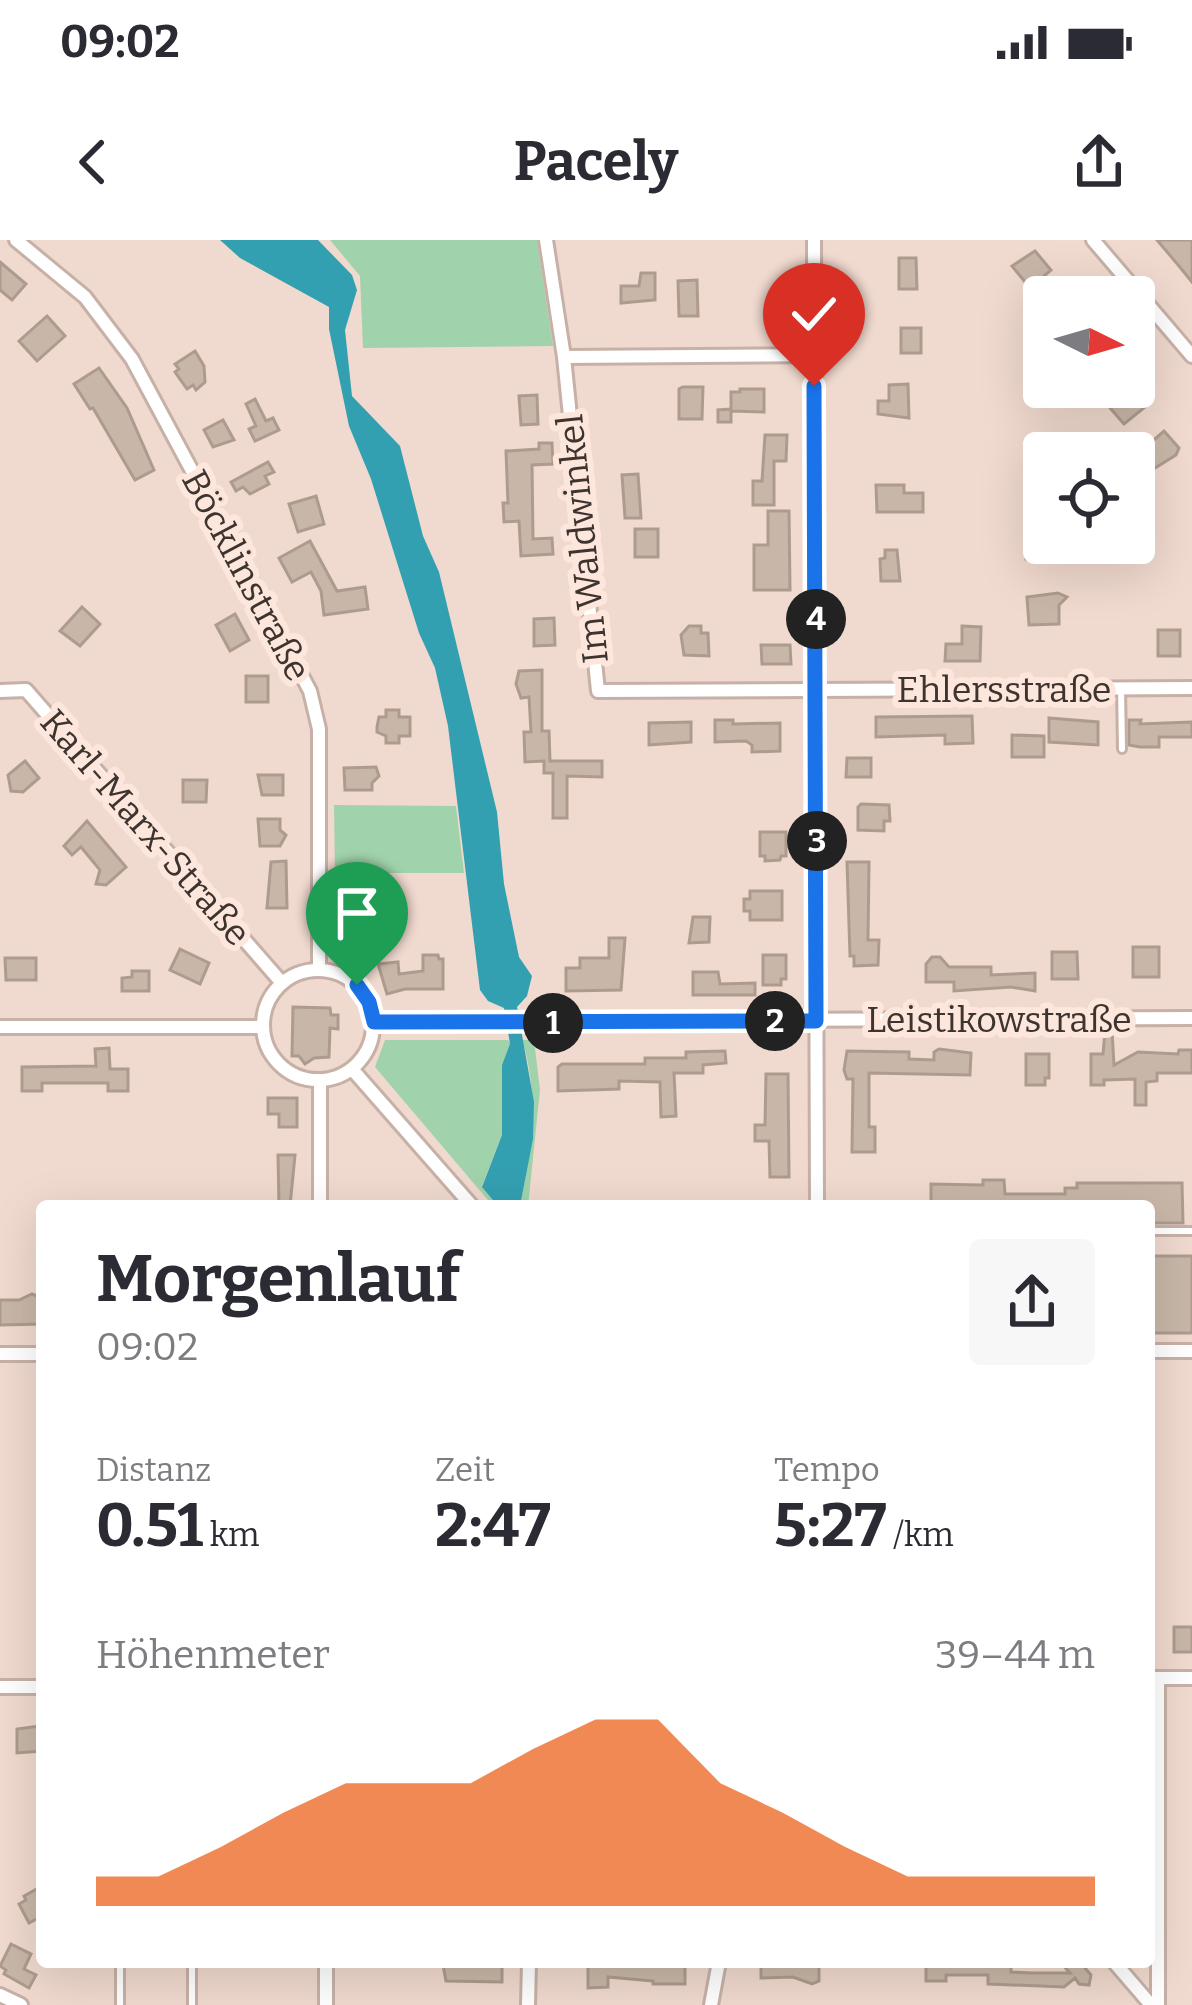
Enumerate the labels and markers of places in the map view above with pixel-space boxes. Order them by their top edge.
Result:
pin [763,263,865,386]
pin: 4 [786,589,846,649]
pin: 3 [787,811,847,871]
pin [306,862,408,985]
pin: 2 [745,991,805,1051]
pin: 1 [523,993,583,1053]

